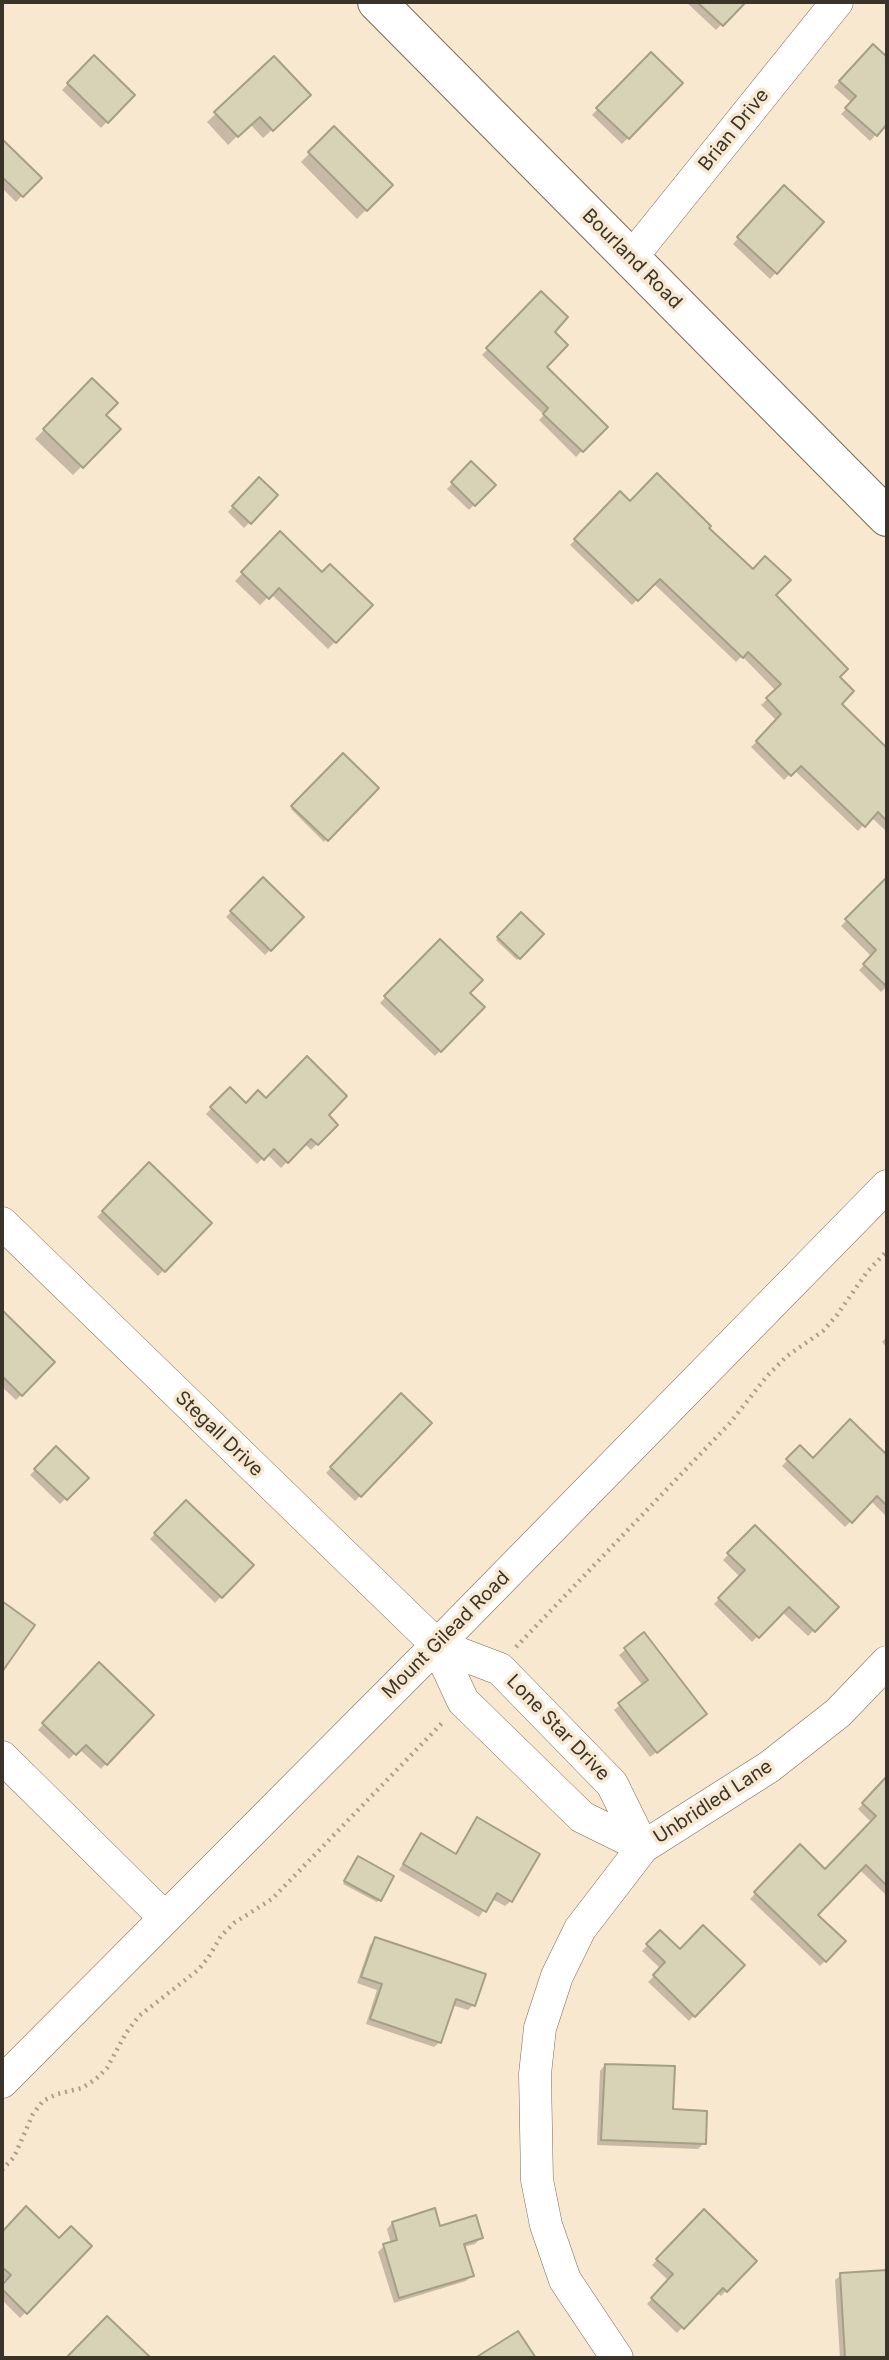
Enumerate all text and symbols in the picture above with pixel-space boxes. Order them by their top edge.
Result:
street label: Brian Drive [694,84,774,176]
street label: Bourland Road [577,204,687,314]
street label: Stegall Drive [170,1386,268,1482]
street label: Mount Gilead Road [378,1567,514,1703]
street label: Lone Star Drive [502,1670,614,1786]
street label: Unbridled Lane [649,1755,777,1849]

